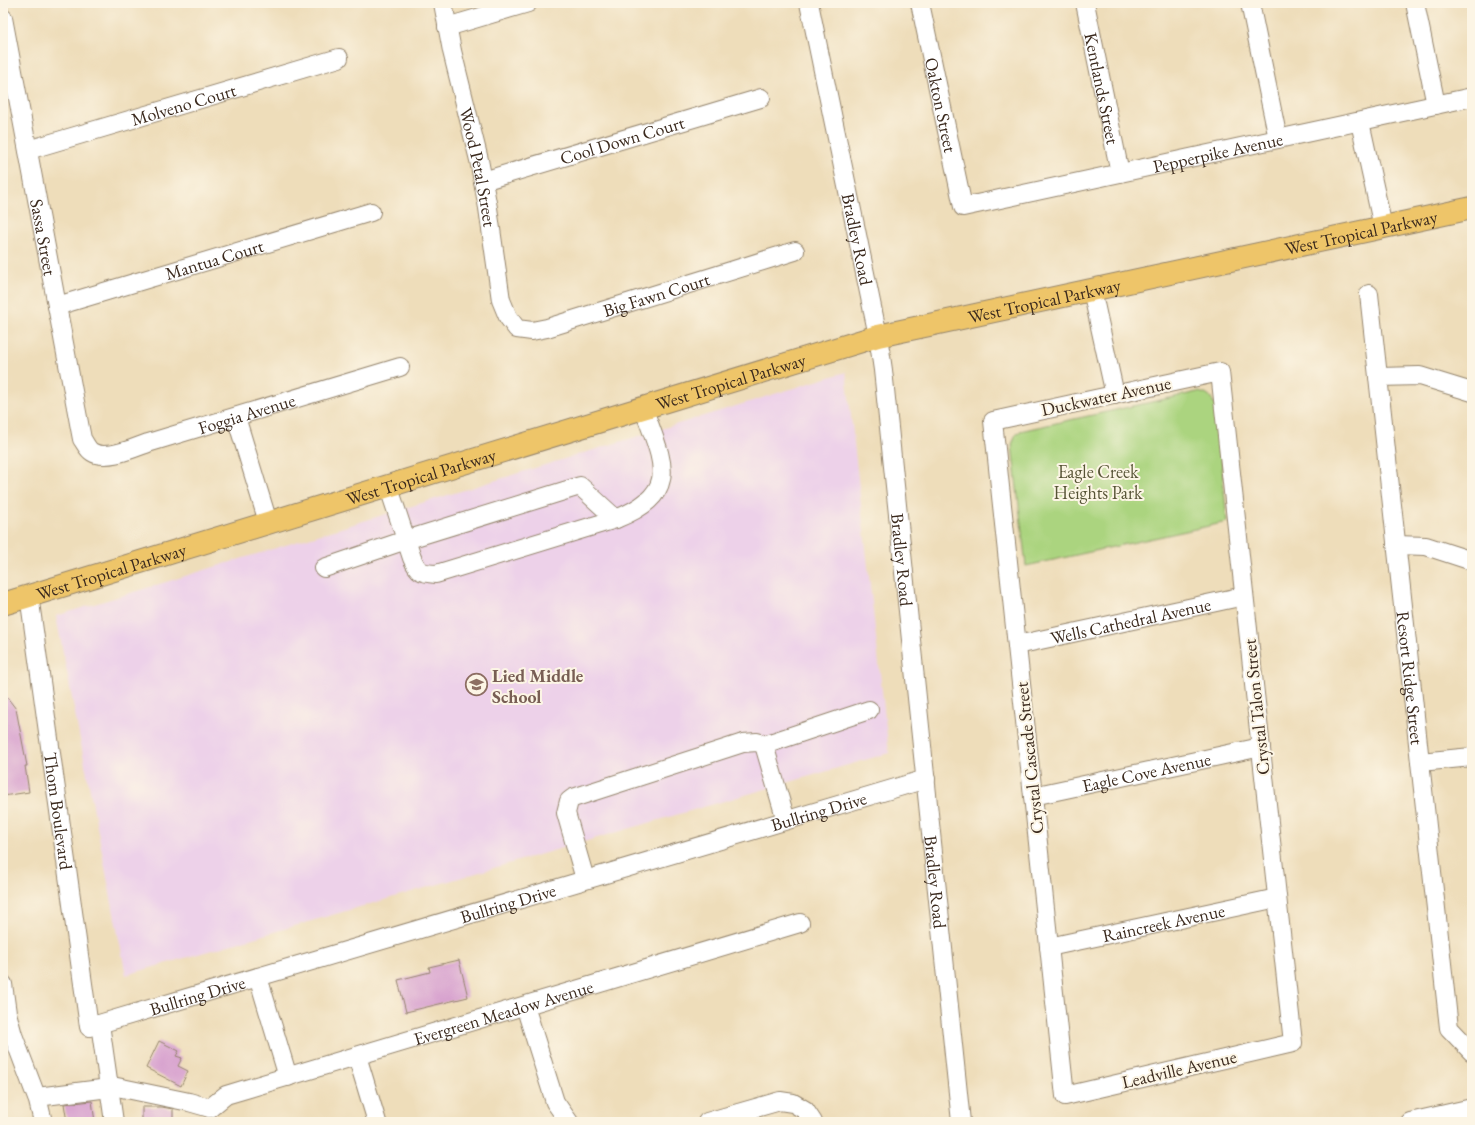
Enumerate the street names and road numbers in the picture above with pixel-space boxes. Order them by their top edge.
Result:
street label: Kentlands Street [1080,30,1125,147]
street label: Oakton Street [920,55,963,155]
street label: Molveno Court [128,78,239,130]
street label: Wood Petal Street [455,105,502,229]
street label: Cool Down Court [557,110,687,169]
street label: Pepperpike Avenue [1151,127,1285,177]
street label: Bradley Road [837,191,879,288]
street label: Sassa Street [26,197,63,278]
street label: West Tropical Parkway [1282,204,1439,260]
street label: Mantua Court [162,233,266,285]
street label: Big Fawn Court [600,267,713,321]
street label: West Tropical Parkway [966,273,1123,328]
street label: West Tropical Parkway [653,347,809,415]
street label: Duckwater Avenue [1039,371,1173,421]
street label: Foggia Avenue [195,388,298,439]
street label: West Tropical Parkway [343,442,499,510]
street label: Bradley Road [886,512,919,608]
street label: West Tropical Parkway [33,537,189,605]
street label: Wells Cathedral Avenue [1048,592,1213,649]
street label: Resort Ridge Street [1392,610,1430,746]
street label: Crystal Talon Street [1237,638,1275,776]
street label: Crystal Cascade Street [1010,681,1048,835]
street label: Eagle Cove Avenue [1080,747,1213,797]
street label: Thom Boulevard [39,751,79,872]
street label: Bullring Drive [768,786,869,836]
street label: Bradley Road [920,834,952,930]
street label: Bullring Drive [457,878,558,928]
street label: Raincreek Avenue [1100,898,1227,947]
street label: Bullring Drive [147,970,248,1020]
street label: Evergreen Meadow Avenue [411,974,596,1050]
street label: Leadville Avenue [1119,1045,1239,1093]

